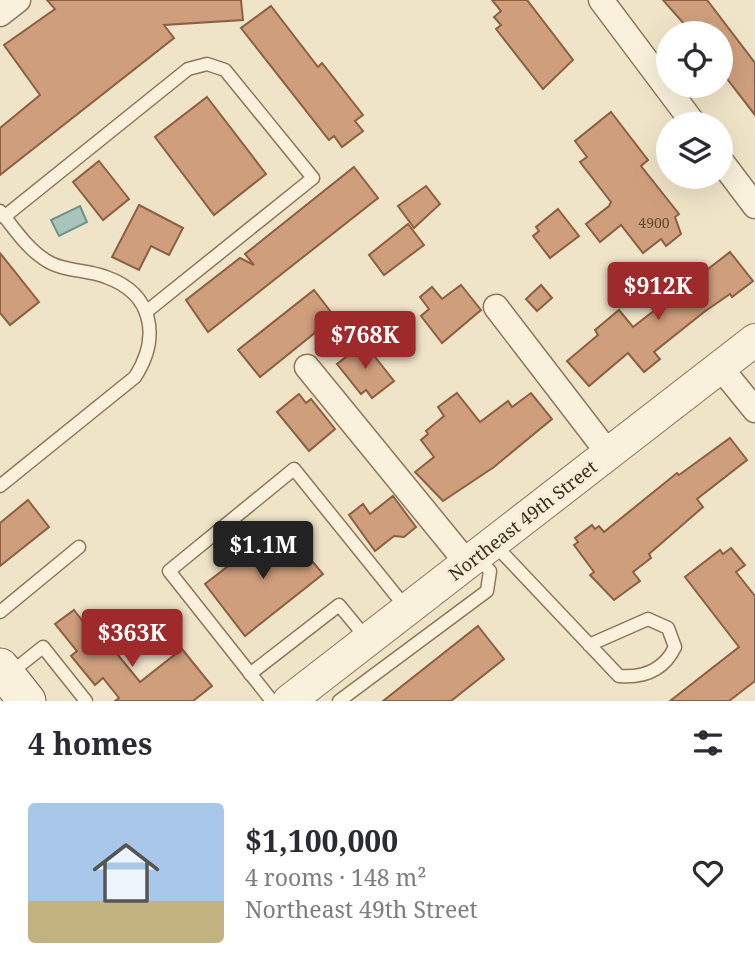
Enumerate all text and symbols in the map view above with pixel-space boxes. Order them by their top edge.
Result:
map controls [656,21,733,189]
button: locate [656,21,733,98]
button: layers [656,112,733,189]
house number: 4900 [638,213,670,232]
pin: $912K [609,262,707,322]
text: $912K [624,269,692,301]
pin: $768K [316,312,414,371]
text: $768K [331,318,399,350]
street label: Northeast 49th Street [443,455,601,586]
pin: $1.1M [214,522,312,581]
text: $1.1M [229,528,297,560]
pin: $363K [83,610,181,669]
text: $363K [98,616,166,648]
text: 4 homes [28,723,152,764]
icon: filters [689,724,727,762]
text: $1,100,000 [245,820,398,861]
icon: home [84,831,168,915]
icon: heart [689,854,727,892]
text: 4 rooms · 148 m² [245,861,427,893]
text: Northeast 49th Street [245,893,478,925]

